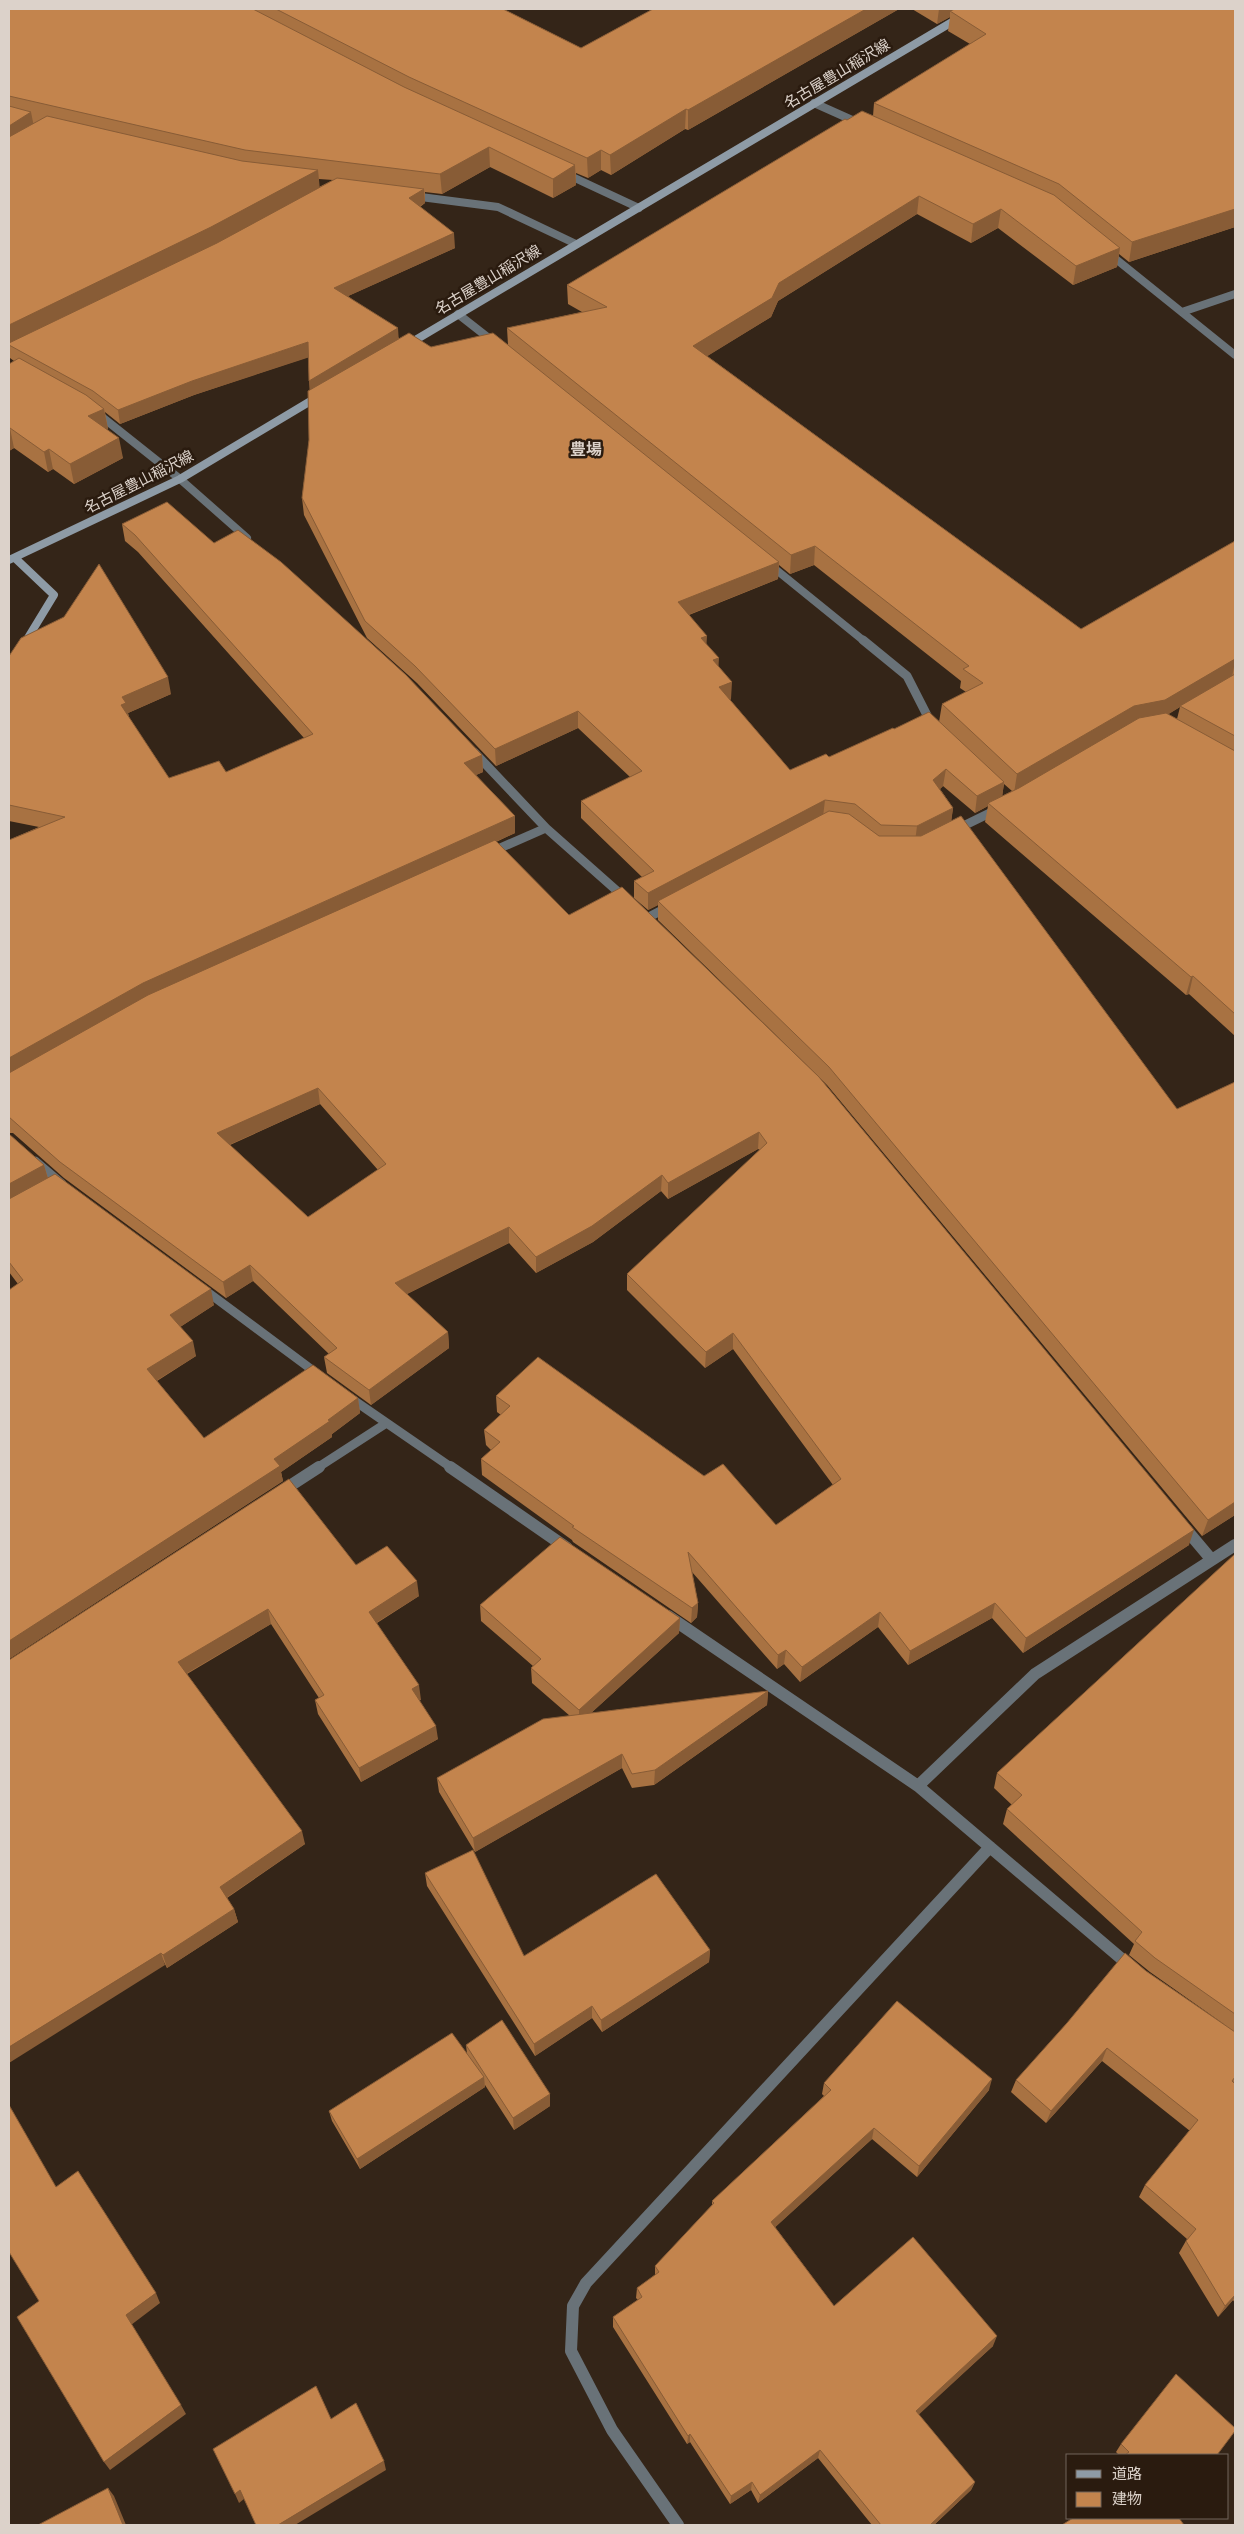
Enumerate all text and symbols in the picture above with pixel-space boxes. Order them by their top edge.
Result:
street label: 名古屋豊山稲沢線 [780,35,893,113]
street label: 名古屋豊山稲沢線 [431,241,544,319]
district label: 豊場 [570,439,602,459]
street label: 名古屋豊山稲沢線 [81,446,197,517]
legend [1066,2454,1229,2519]
text: 道路 [1112,2464,1142,2483]
text: 建物 [1112,2489,1142,2508]

